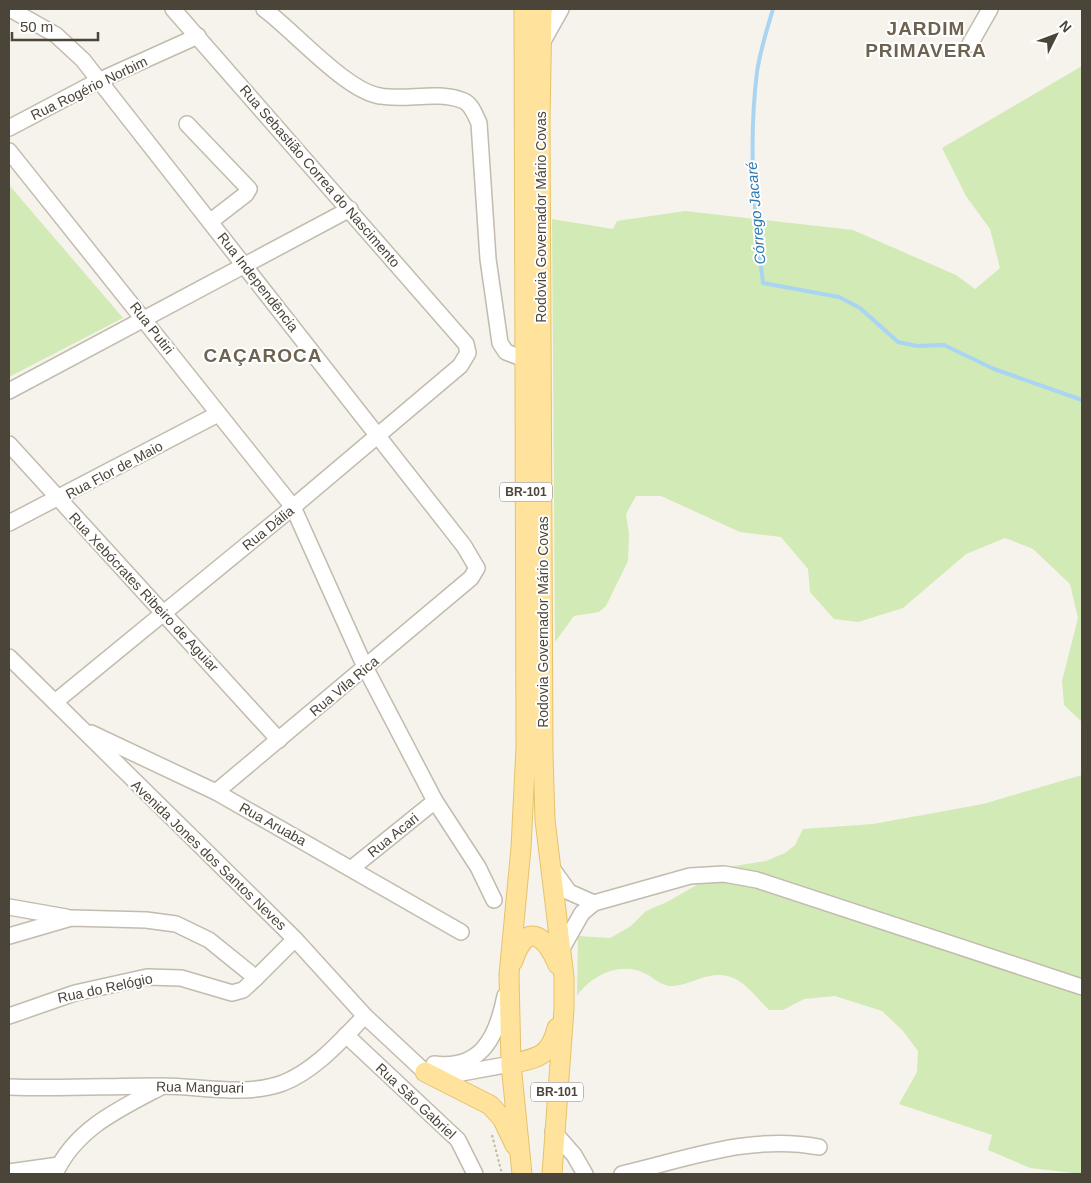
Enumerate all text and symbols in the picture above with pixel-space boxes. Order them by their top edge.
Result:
scale bar [12,10,99,42]
north arrow [1031,10,1081,60]
text: N [1056,17,1075,35]
text: 50 m [20,18,53,35]
district label: JARDIM PRIMAVERA [865,18,987,61]
street label: Rua Rogério Norbim [28,53,150,123]
street label: Rua Sebastião Correa do Nascimento [237,82,404,270]
street label: Rodovia Governador Mário Covas [533,111,549,323]
water label: Córrego Jacaré [743,161,768,265]
street label: Rua Independência [214,229,302,335]
street label: Rua Putiri [127,299,177,357]
district label: CAÇAROCA [204,345,322,366]
street label: Rua Flor de Maio [63,438,165,502]
road number: BR-101 [500,482,552,502]
street label: Rua Dália [239,502,297,554]
street label: Rua Xebócrates Ribeiro de Aguiar [66,509,222,675]
street label: Rodovia Governador Mário Covas [535,516,551,728]
street label: Rua Vila Rica [306,653,382,719]
street label: Avenida Jones dos Santos Neves [128,777,290,933]
street label: Rua Aruaba [237,799,309,849]
street label: Rua Acari [364,810,422,860]
street label: Rua do Relógio [56,970,154,1006]
street label: Rua São Gabriel [373,1060,459,1142]
street label: Rua Manguari [156,1078,244,1096]
road number: BR-101 [531,1082,583,1102]

